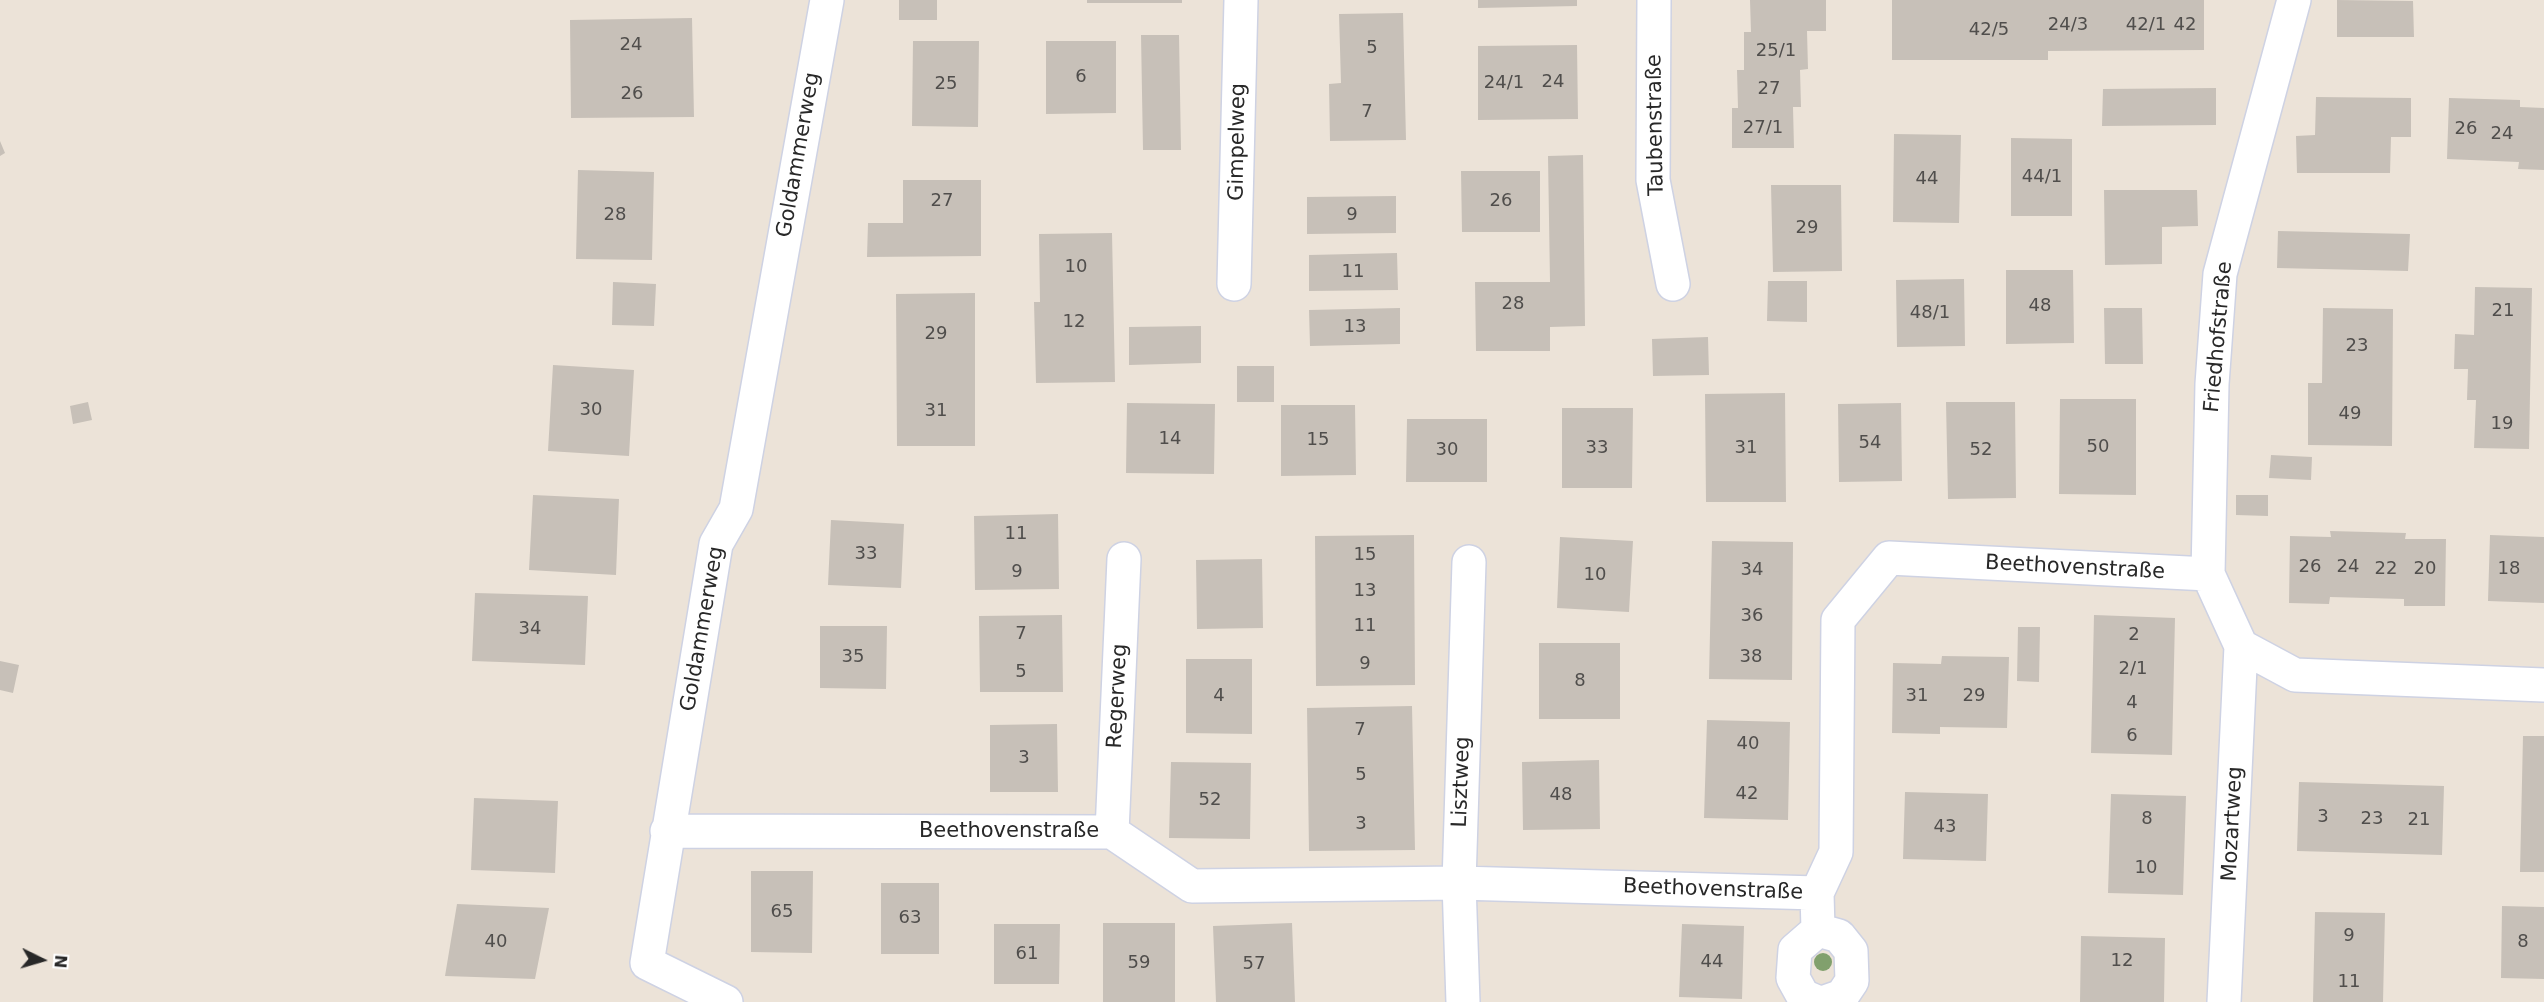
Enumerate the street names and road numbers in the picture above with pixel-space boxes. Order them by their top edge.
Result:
street label: Taubenstraße [1642,54,1670,196]
street label: Goldammerweg [772,71,826,239]
street label: Gimpelweg [1224,83,1252,201]
street label: Friedhofstraße [2200,260,2238,414]
street label: Goldammerweg [676,545,730,713]
street label: Beethovenstraße [1984,551,2166,585]
street label: Regerweg [1103,643,1133,749]
street label: Lisztweg [1448,736,1476,828]
street label: Mozartweg [2217,766,2249,882]
street label: Beethovenstraße [919,819,1099,845]
street label: Beethovenstraße [1623,874,1803,906]

